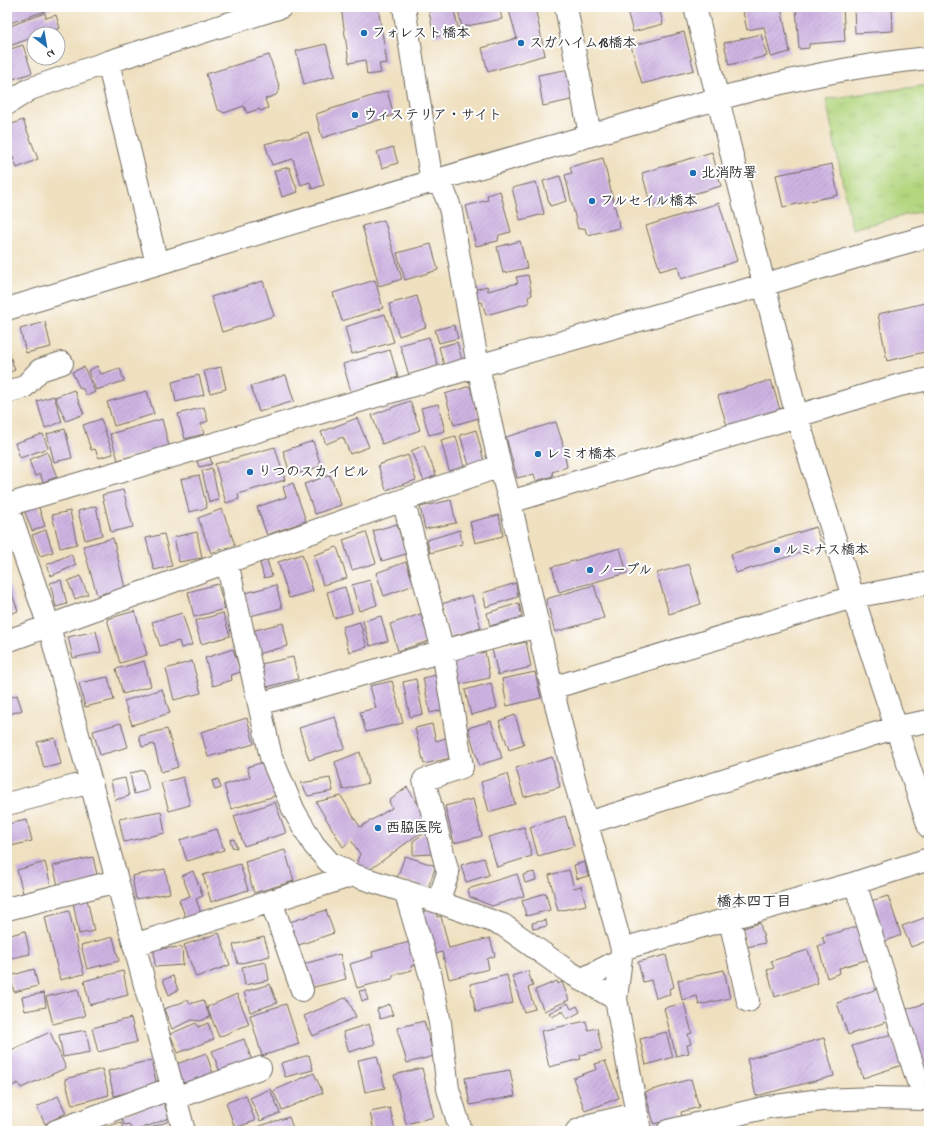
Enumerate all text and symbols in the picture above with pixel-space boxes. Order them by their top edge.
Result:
place label: フォレスト橋本 [372,23,470,44]
north arrow [26,26,66,66]
marker: フォレスト橋本 [359,28,369,38]
place label: スガハイム18橋本 [529,33,636,54]
marker: スガハイム18橋本 [516,38,526,48]
text: N [43,45,58,62]
place label: ウィステリア・サイト [363,105,502,126]
marker: ウィステリア・サイト [350,110,360,120]
place label: 北消防署 [701,163,757,184]
marker: 北消防署 [688,168,698,178]
place label: フルセイル橋本 [600,191,697,212]
marker: フルセイル橋本 [587,196,597,206]
place label: レミオ橋本 [546,444,616,465]
marker: レミオ橋本 [533,449,543,459]
place label: りつのスカイビル [258,462,369,483]
marker: りつのスカイビル [245,467,255,477]
place label: ルミナス橋本 [785,540,869,561]
marker: ルミナス橋本 [772,545,782,555]
place label: ノーブル [598,560,653,581]
marker: ノーブル [585,565,595,575]
place label: 西脇医院 [386,818,442,839]
marker: 西脇医院 [373,823,383,833]
district label: 橋本四丁目 [716,891,792,913]

